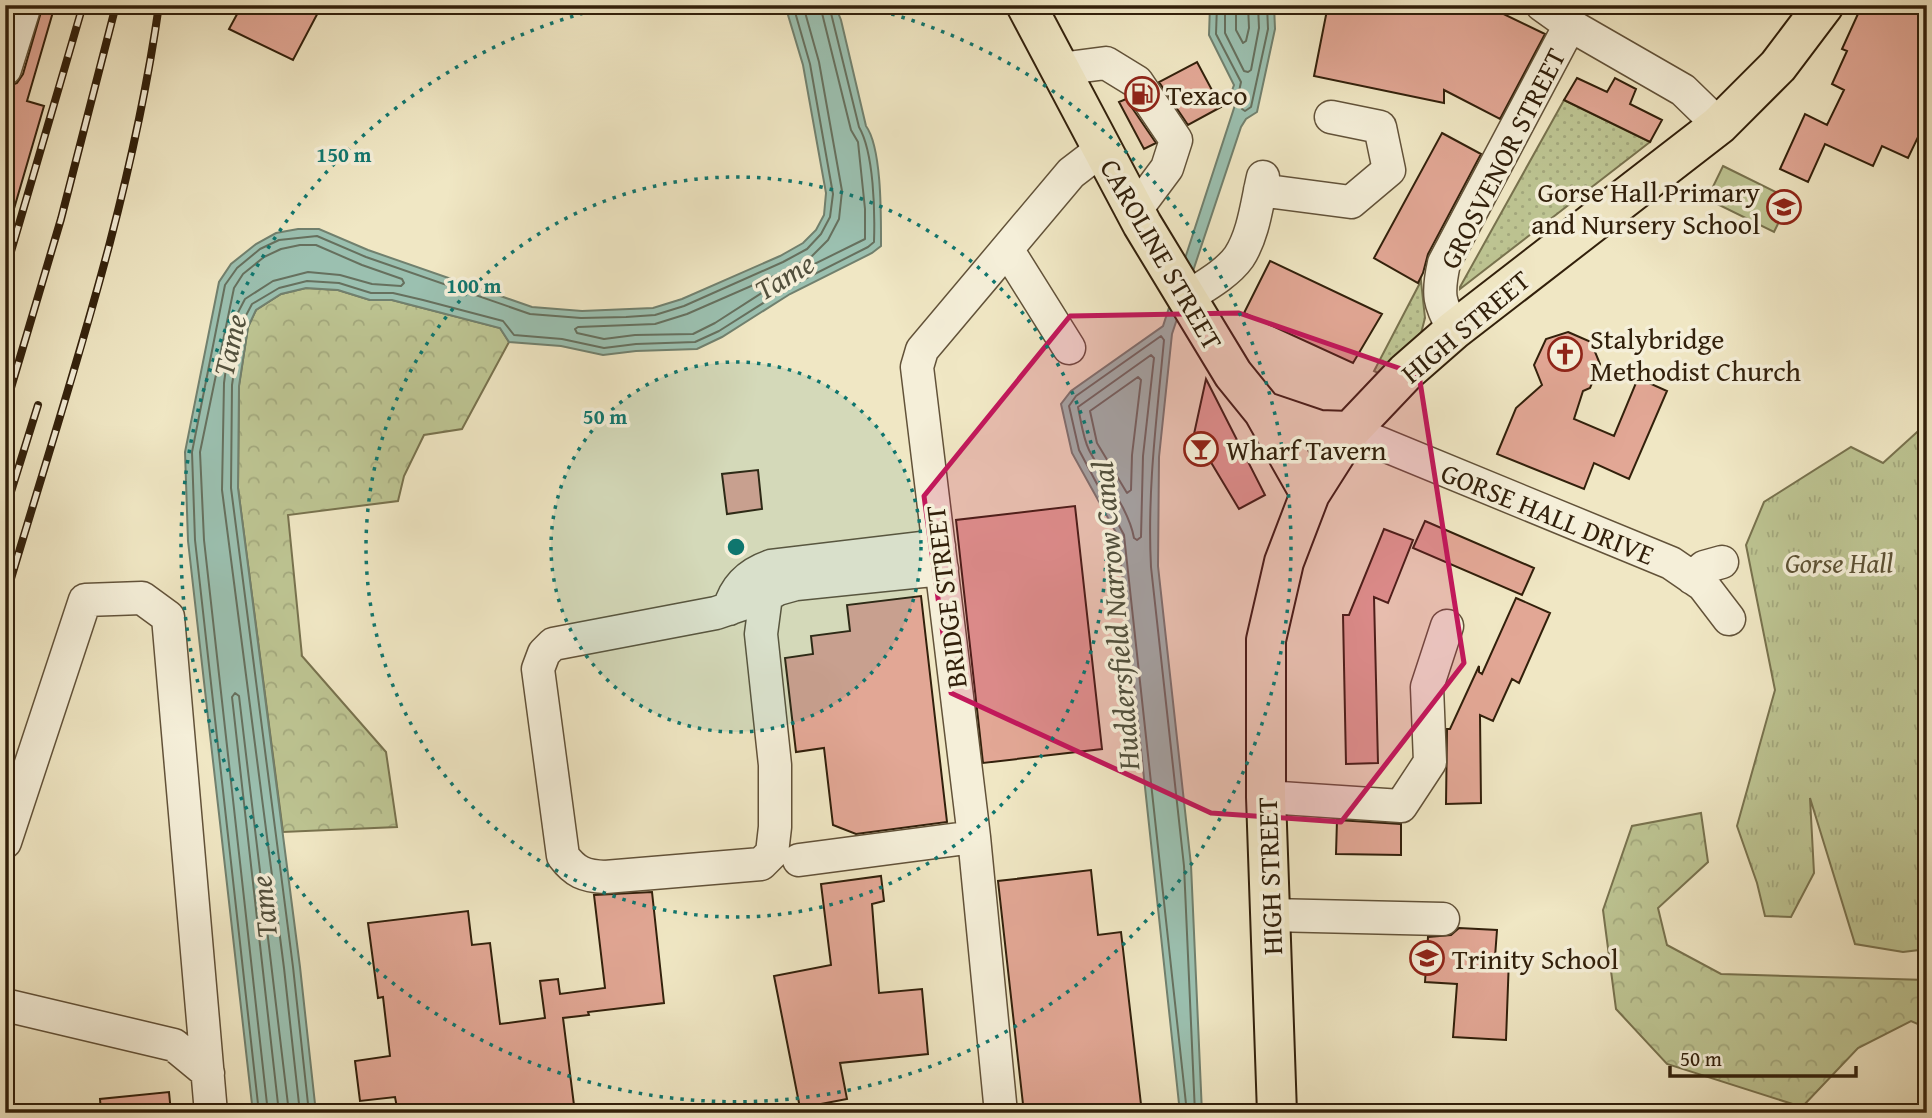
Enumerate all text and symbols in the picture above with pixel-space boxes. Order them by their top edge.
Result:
street label: GROSVENOR STREET [1429,40,1576,276]
place label: Texaco [1166,74,1248,115]
fuel station icon: Texaco [1123,75,1161,113]
text: 150 m [316,139,372,170]
street label: CAROLINE STREET [1091,151,1234,358]
place label: Gorse Hall Primary and Nursery School [1531,171,1760,244]
school or university icon: Gorse Hall Primary and Nursery School [1765,188,1803,226]
water label: Tame [746,241,822,311]
street label: HIGH STREET [1391,259,1539,392]
text: 100 m [446,270,502,301]
water label: Tame [201,309,257,381]
place label: Stalybridge Methodist Church [1590,318,1801,391]
church icon: Stalybridge Methodist Church [1546,335,1584,373]
text: 50 m [583,401,627,432]
place label: Wharf Tavern [1226,429,1387,470]
bar icon: Wharf Tavern [1182,430,1220,468]
street label: GORSE HALL DRIVE [1435,451,1661,575]
water label: Huddersfield Narrow Canal [1080,460,1151,773]
street label: BRIDGE STREET [913,503,977,691]
centre of rings [724,535,748,559]
park label: Gorse Hall [1785,542,1893,583]
street label: HIGH STREET [1246,796,1292,956]
water label: Tame [238,873,288,941]
place label: Trinity School [1452,938,1619,979]
school or university icon: Trinity School [1408,939,1446,977]
scale bar [1670,1034,1855,1078]
text: 50 m [1680,1043,1722,1074]

